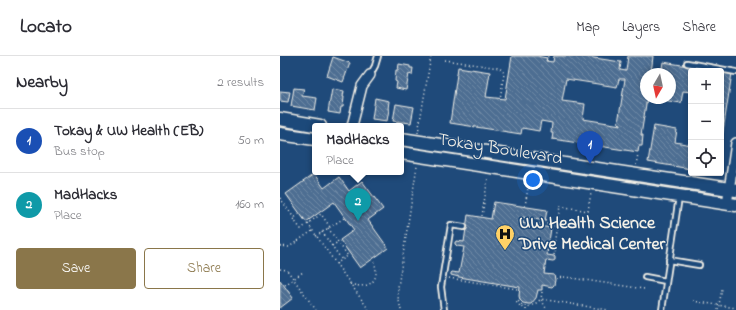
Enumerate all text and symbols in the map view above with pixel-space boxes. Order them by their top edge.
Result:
text: Locato [20,14,72,41]
text: Map [576,17,600,38]
text: Layers [622,17,660,38]
text: Share [682,17,716,38]
north arrow [640,68,676,104]
map controls [688,68,724,176]
button: + [688,68,724,104]
text: Nearby [16,70,68,95]
text: 2 results [217,73,264,92]
button: − [688,104,724,140]
text: Tokay & UW Health (EB) [54,120,203,142]
popup [312,123,404,175]
street label: Tokay Boulevard [436,127,564,173]
text: MadHacks [326,129,390,151]
text: 1 [27,131,31,150]
text: 50 m [238,131,264,150]
pin: 1 [577,131,603,164]
button: locate [688,140,724,176]
text: Bus stop [54,142,105,161]
text: Place [326,151,354,170]
your location [523,170,543,190]
text: MadHacks [54,184,117,206]
pin: 2 [345,188,371,221]
text: 2 [26,195,32,214]
text: 160 m [235,195,264,214]
text: Place [54,206,82,225]
place label: UW Health Science Drive Medical Center [518,211,666,258]
hospital icon: UW Health Science Drive Medical Center [494,223,516,251]
button: Save [16,248,136,289]
button: Share [144,248,264,289]

